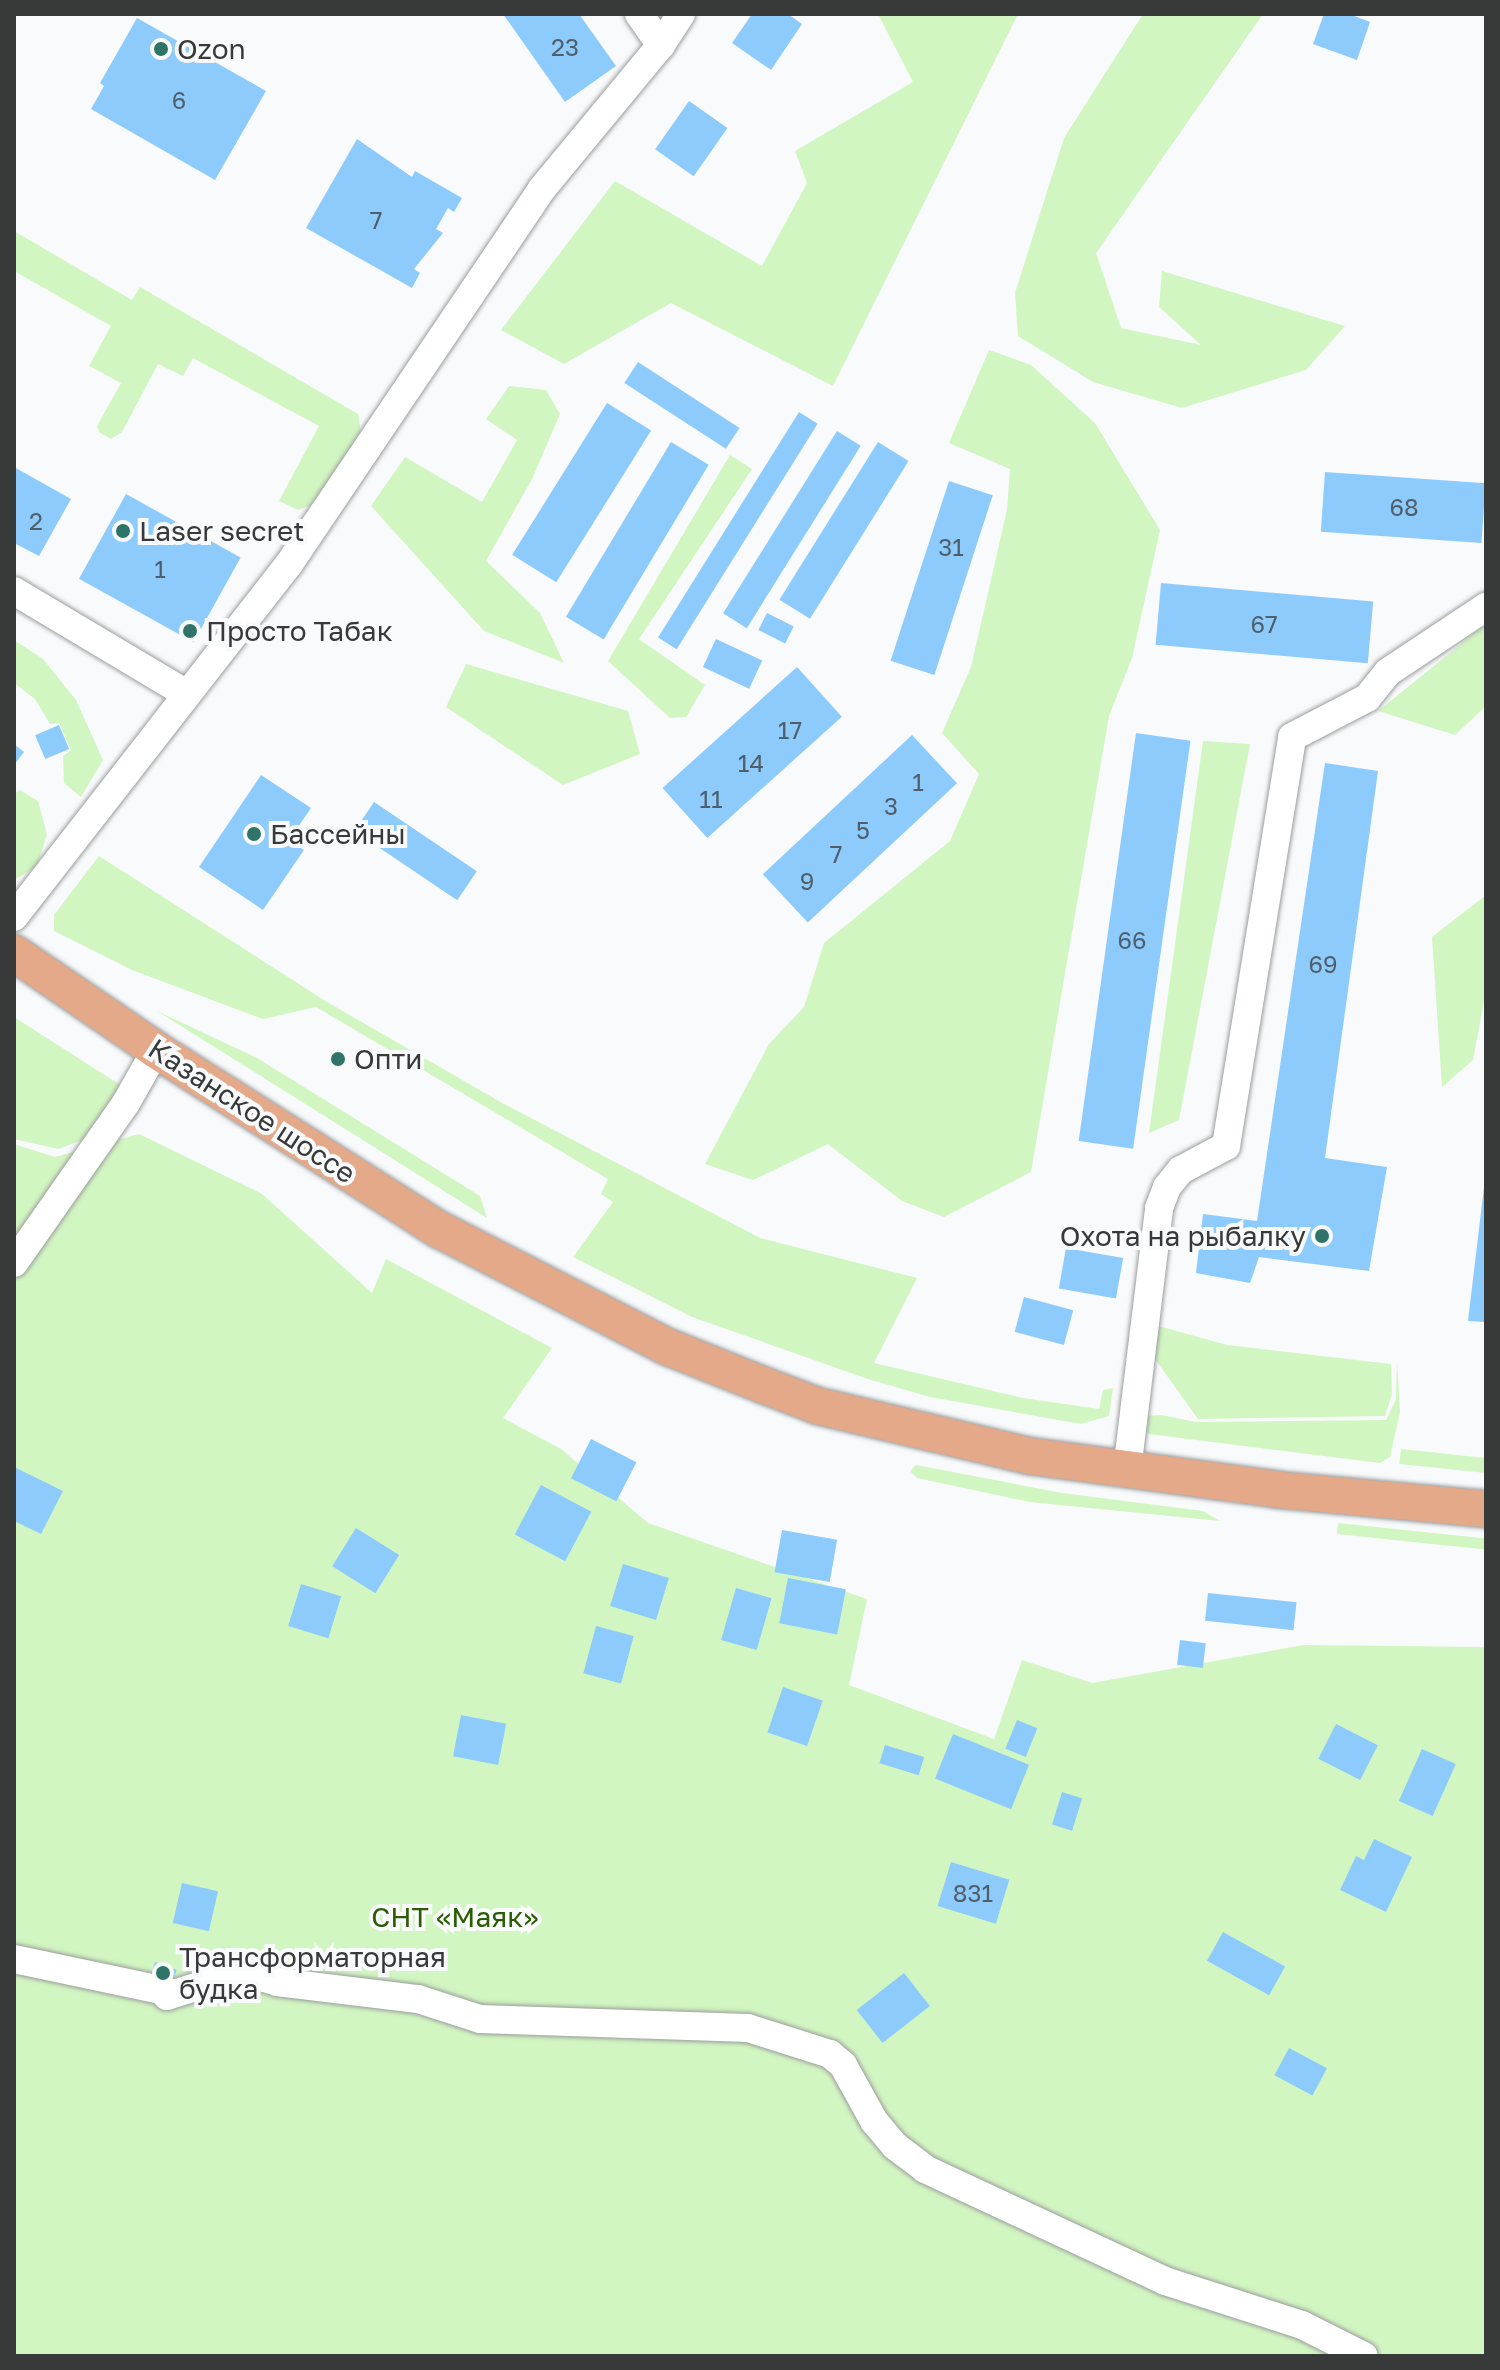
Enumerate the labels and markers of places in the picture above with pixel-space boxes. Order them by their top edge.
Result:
place label: Ozon [177,32,246,66]
marker: Ozon [152,40,170,58]
place label: Laser secret [139,514,304,548]
marker: Laser secret [114,522,132,540]
place label: Просто Табак [206,614,393,648]
marker: Просто Табак [181,622,199,640]
place label: Бассейны [270,817,406,851]
marker: Бассейны [245,825,263,843]
place label: Опти [354,1042,422,1076]
marker: Опти [329,1050,347,1068]
place label: Охота на рыбалку [1060,1219,1306,1253]
marker: Охота на рыбалку [1313,1227,1331,1245]
place label: Трансформаторная будка [179,1940,446,2006]
marker: Трансформаторная будка [154,1964,172,1982]

